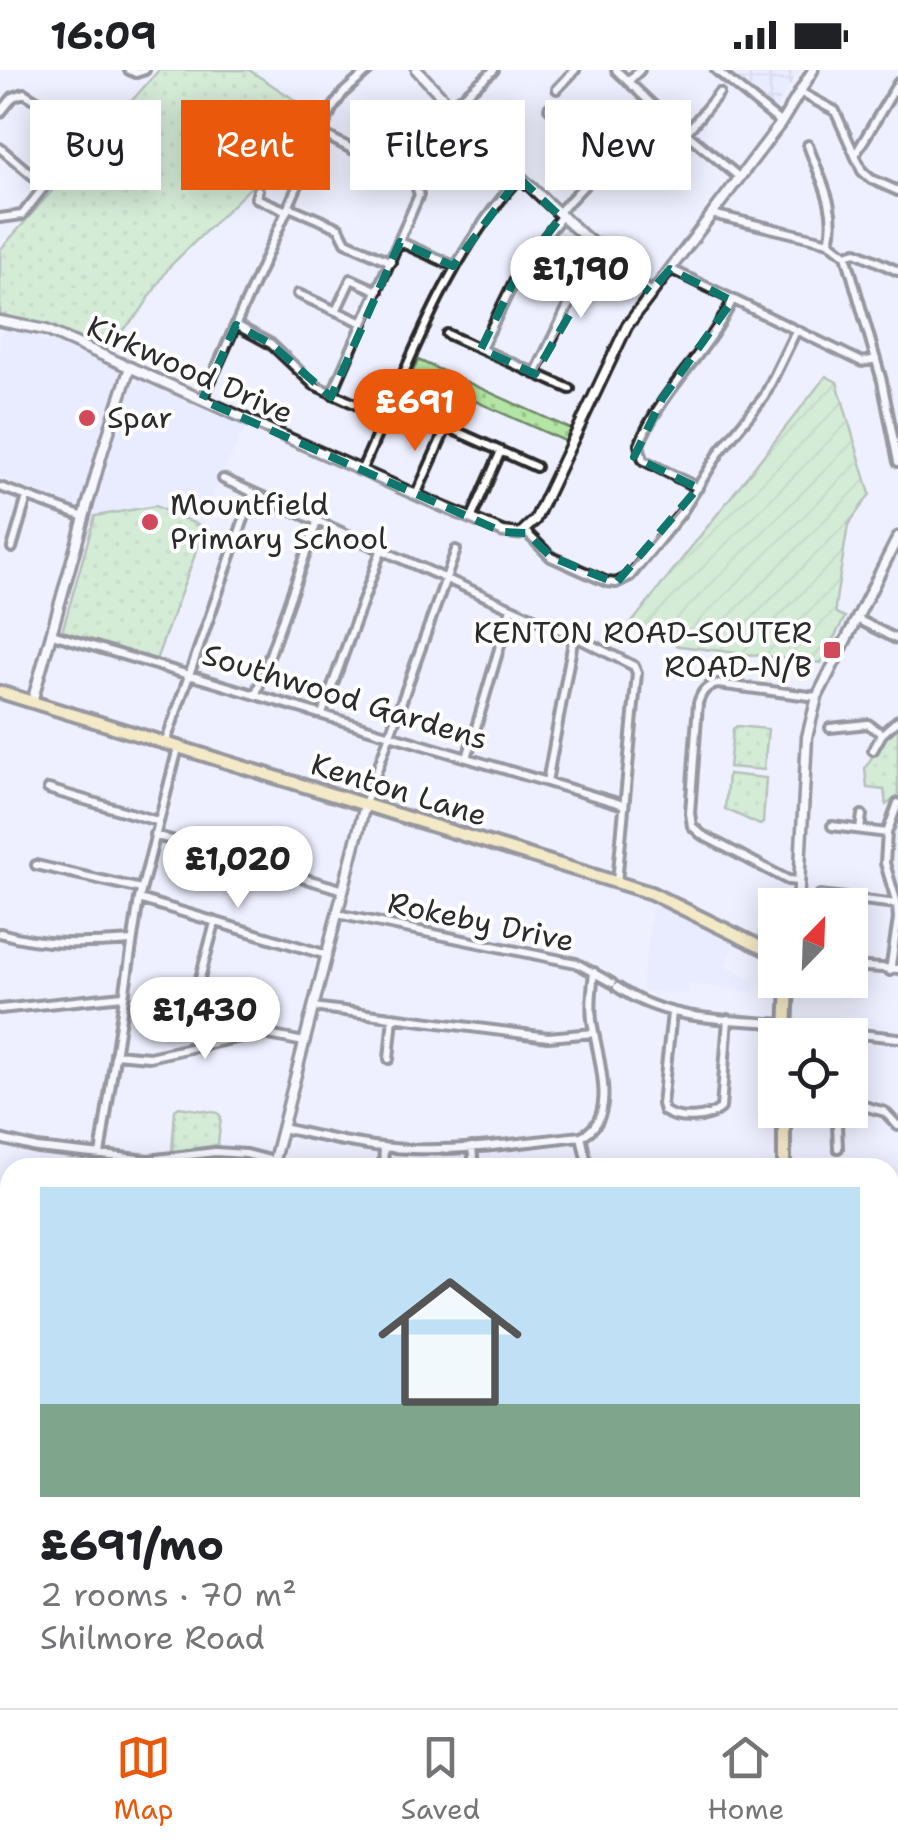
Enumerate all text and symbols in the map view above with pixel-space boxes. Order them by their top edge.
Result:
text: 16:09 [50,10,157,61]
chip: Buy [30,100,161,190]
chip: Rent [181,100,330,190]
chip: Filters [350,100,525,190]
chip: New [545,100,691,190]
pin: £1,190 [500,236,662,321]
text: £1,190 [532,247,630,290]
street label: Kirkwood Drive [81,306,300,433]
pin: £691 [356,369,474,454]
text: £691 [375,380,455,423]
place label: Spar [107,397,172,438]
marker: Spar [76,407,98,429]
place label: Mountfield Primary School [170,484,387,559]
marker: Mountfield Primary School [139,511,161,533]
place label: KENTON ROAD-SOUTER ROAD-N/B [474,612,812,687]
street label: Southwood Gardens [198,634,493,759]
marker: KENTON ROAD-SOUTER ROAD-N/B [821,639,843,661]
street label: Kenton Lane [306,743,492,836]
pin: £1,020 [157,826,319,911]
text: £1,020 [185,837,291,880]
street label: Rokeby Drive [384,882,578,961]
north arrow [758,888,868,998]
map controls [758,888,868,1128]
pin: £1,430 [124,977,286,1062]
text: £1,430 [152,988,258,1031]
button: locate [758,1018,868,1128]
icon: home [360,1252,540,1432]
text: £691/mo [40,1517,224,1573]
text: 2 rooms · 70 m² [40,1573,297,1616]
text: Shilmore Road [40,1616,265,1659]
tab: Map [114,1730,174,1828]
tab: Saved [401,1730,480,1828]
tab: Home [707,1730,784,1828]

